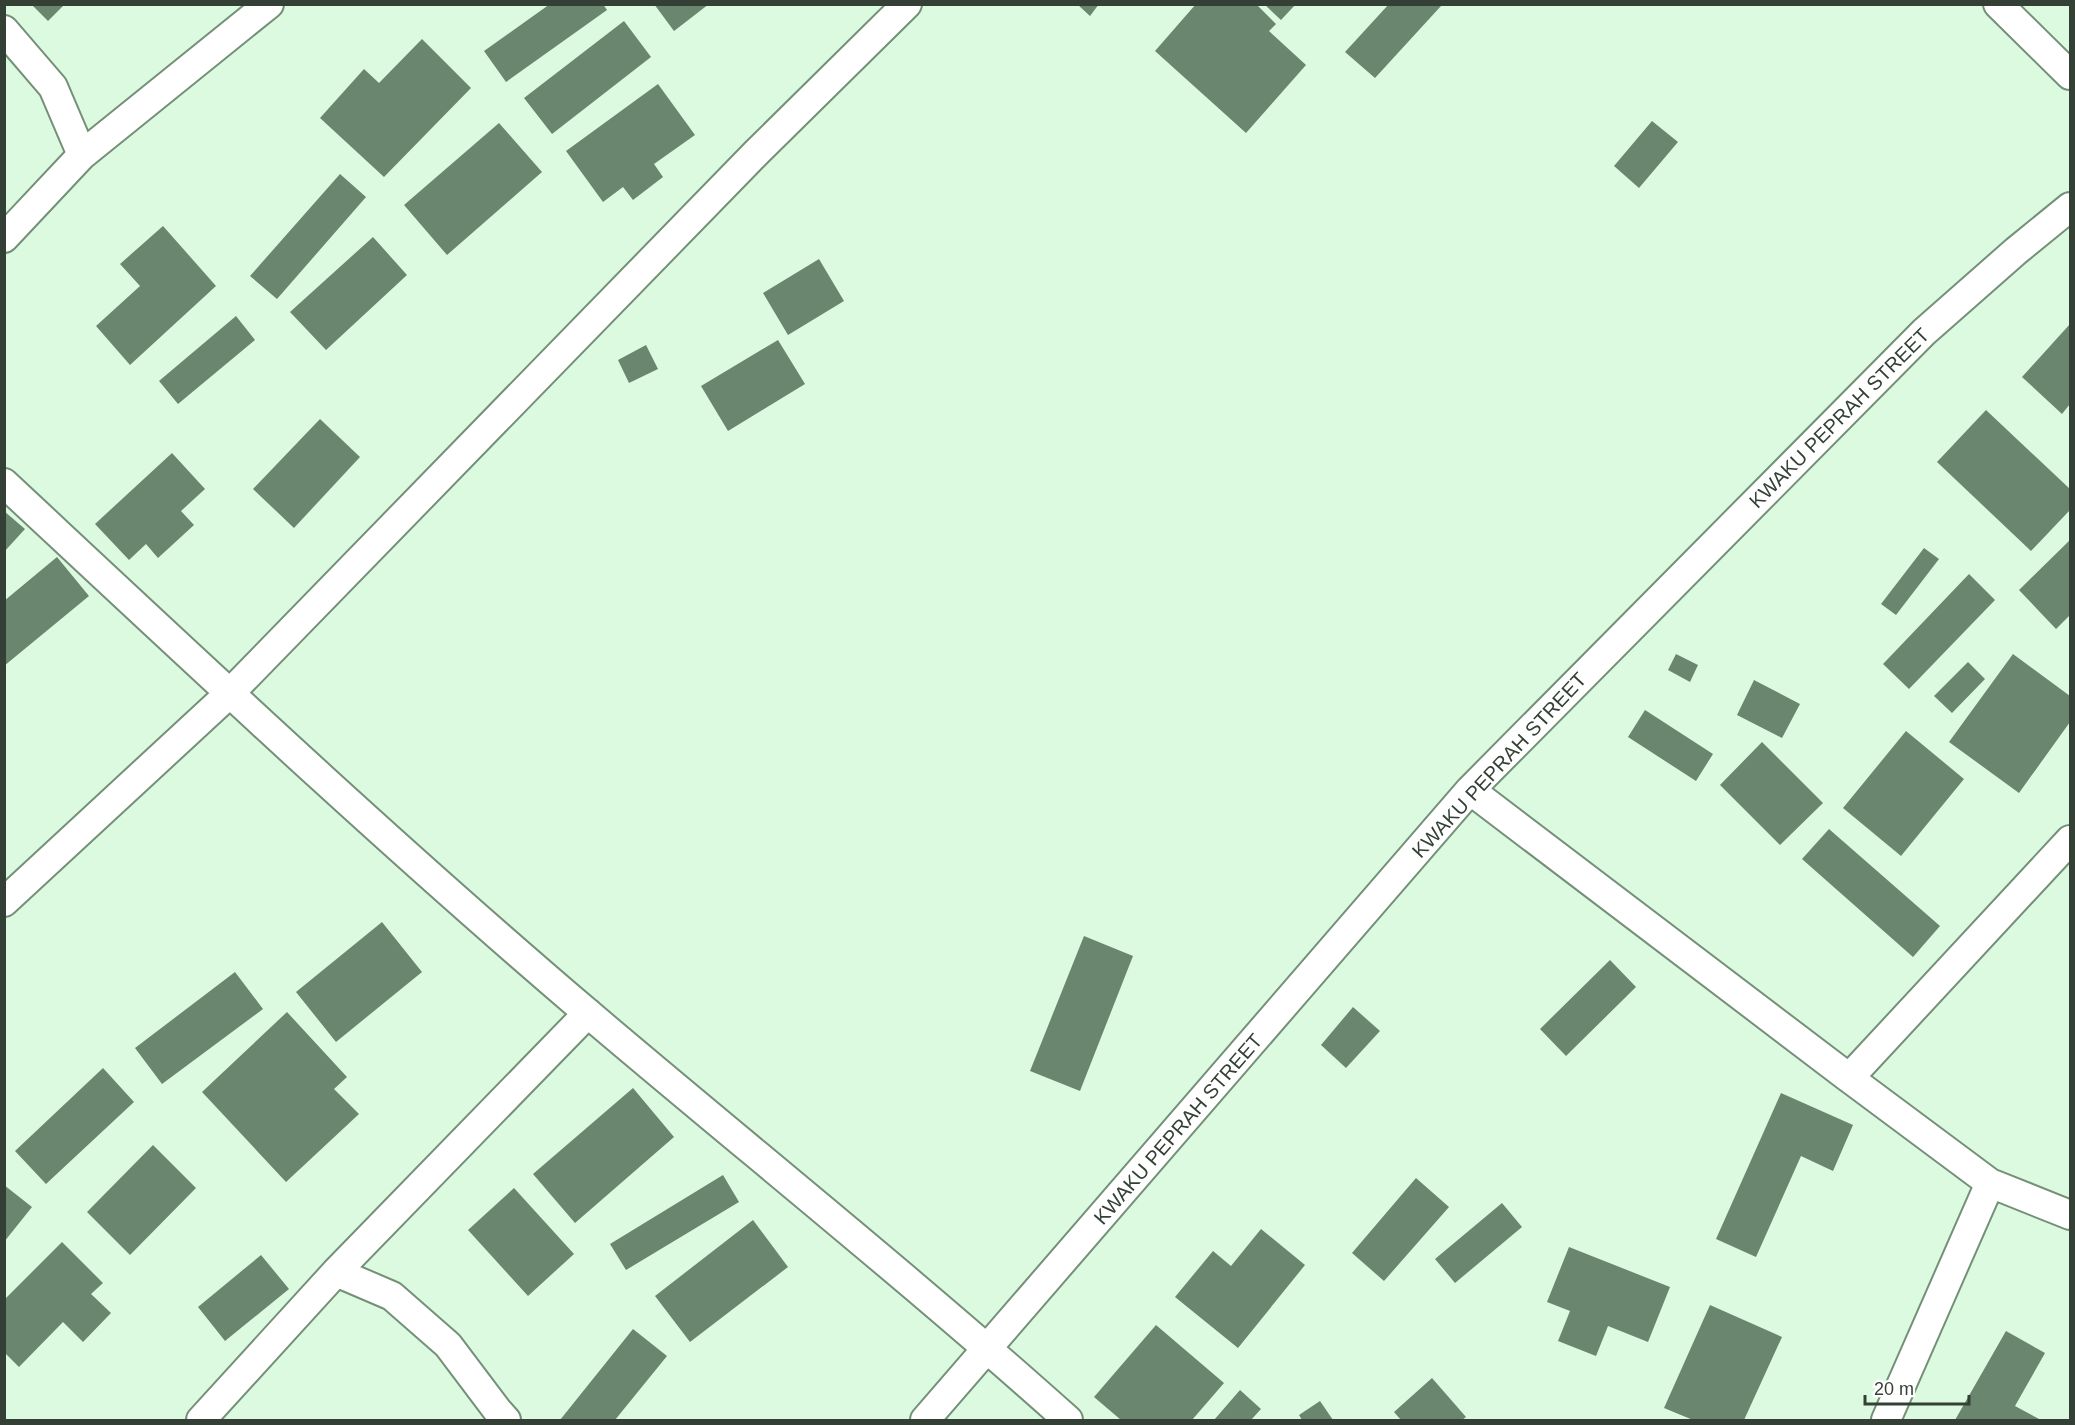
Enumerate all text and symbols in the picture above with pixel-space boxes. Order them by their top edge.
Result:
street label: KWAKU PEPRAH STREET [1745,324,1933,512]
street label: KWAKU PEPRAH STREET [1407,668,1591,862]
street label: KWAKU PEPRAH STREET [1089,1029,1267,1229]
scale bar [1865,1368,1968,1406]
text: 20 m [1874,1379,1914,1399]

